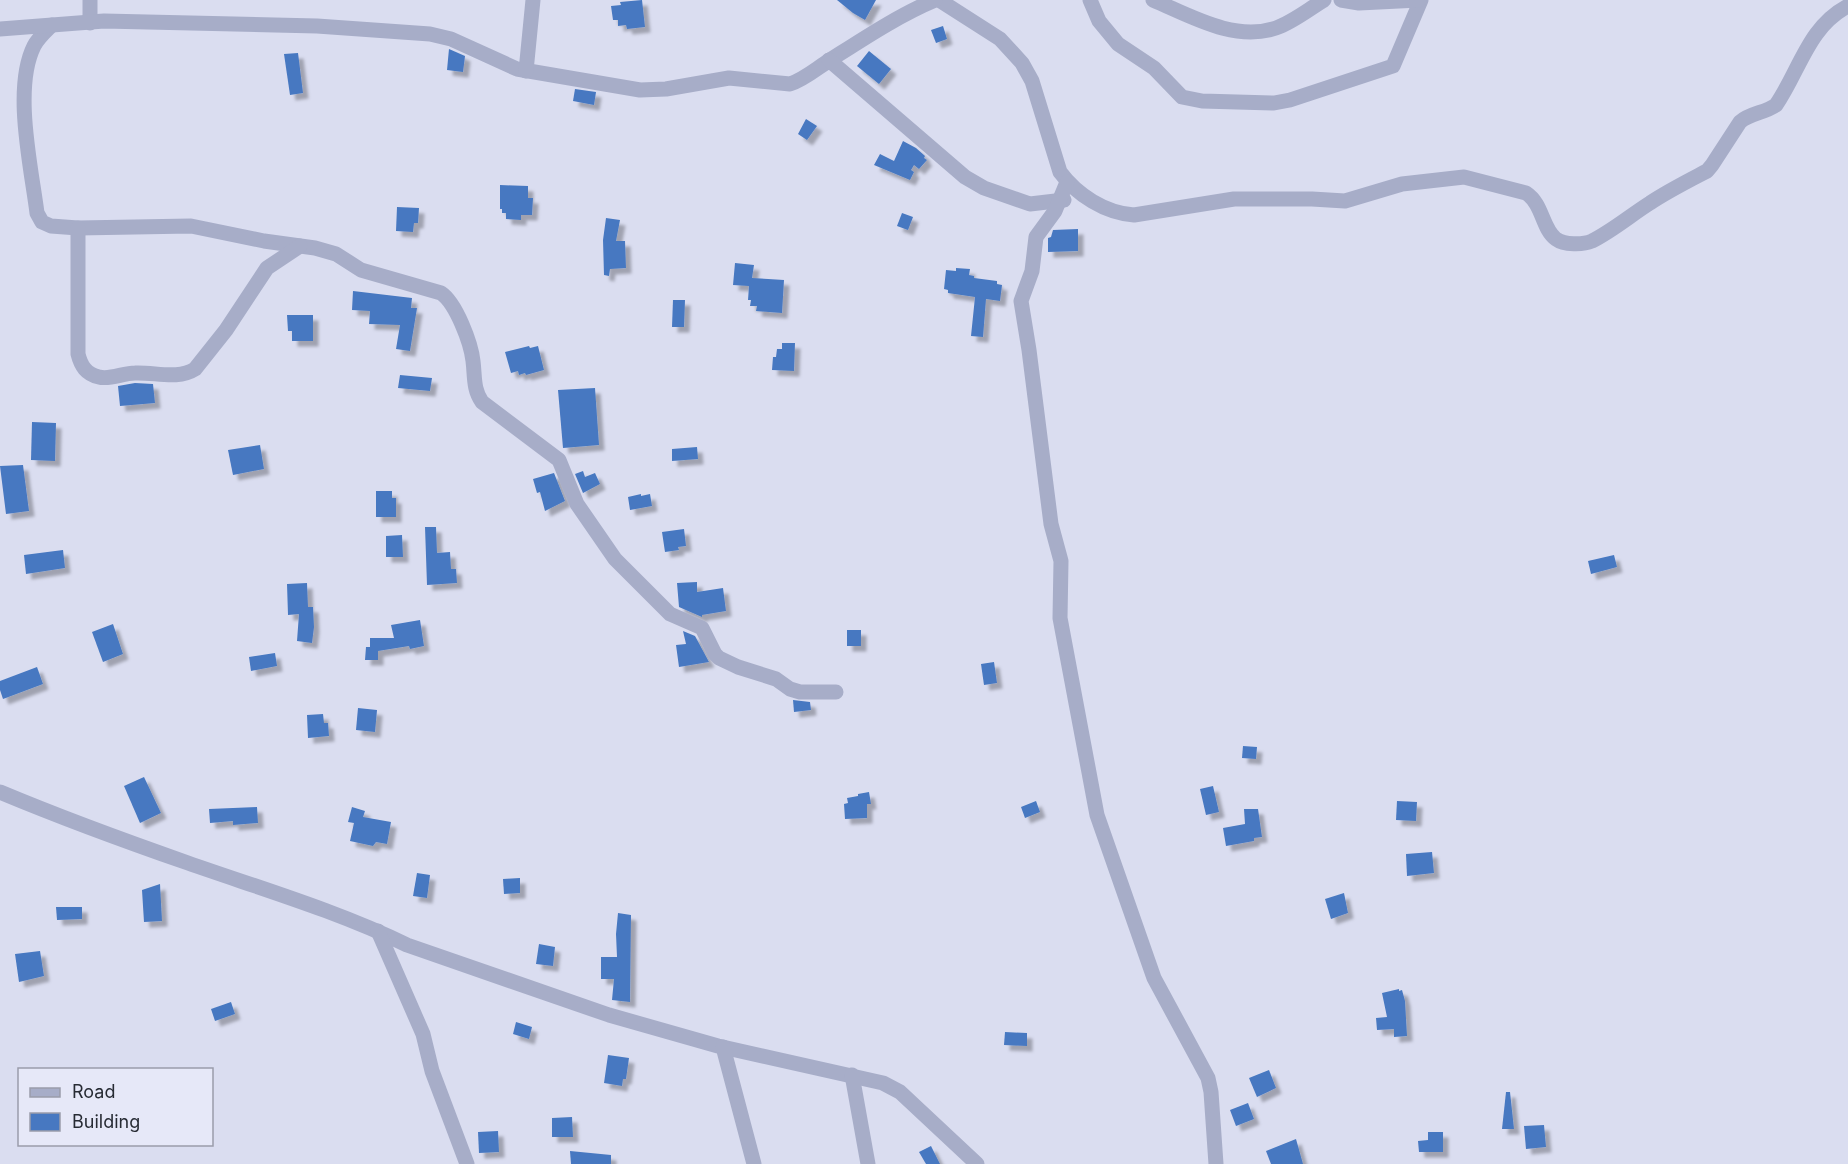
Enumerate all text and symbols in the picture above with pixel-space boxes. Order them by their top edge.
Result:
legend [18,1068,213,1146]
text: Road [72,1081,115,1102]
text: Building [72,1111,140,1132]

